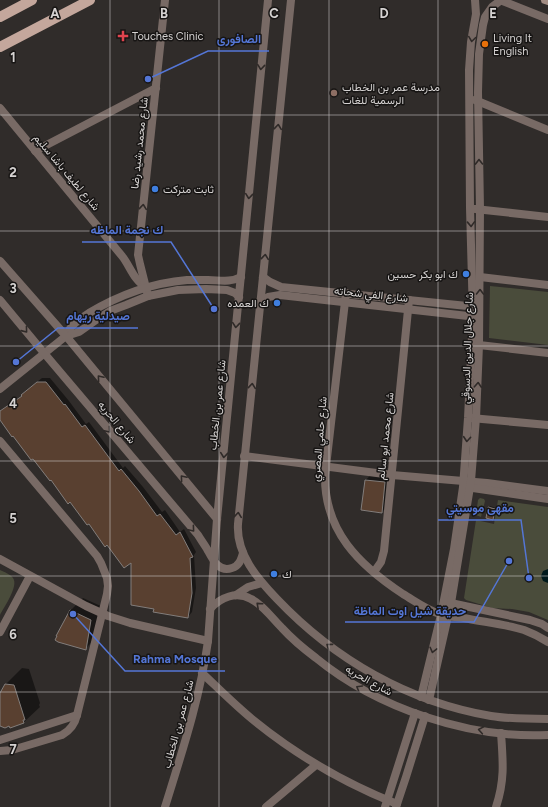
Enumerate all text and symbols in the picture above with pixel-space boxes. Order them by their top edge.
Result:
text: A [50,6,60,21]
text: B [160,6,168,21]
text: C [269,6,279,21]
text: D [379,6,389,21]
text: E [489,6,497,21]
callout: الصافورى [208,27,269,51]
marker: Touches Clinic [117,30,129,42]
place label: Touches Clinic [132,30,203,43]
text: الصافورى [217,32,261,47]
place label: Living It English [493,32,532,58]
one-way arrow [468,35,477,42]
marker: Living It English [480,39,490,49]
text: 1 [10,50,16,65]
one-way arrow [257,64,266,70]
place label: مدرسة عمر بن الخطاب الرسمية للغات [342,81,440,107]
marker: مدرسة عمر بن الخطاب الرسمية للغات [329,88,339,98]
street label: شارع محمد رشيد رضا [128,96,152,190]
one-way arrow [273,124,282,130]
street label: شارع لطيف باشا سليم [30,131,103,214]
one-way arrow [475,159,483,165]
text: 2 [9,165,17,180]
place label: ثابت متركت [163,183,214,196]
marker: ثابت متركت [150,184,160,194]
one-way arrow [244,193,253,199]
one-way arrow [139,204,148,210]
callout: ك نجمة الماظه [82,218,171,242]
one-way arrow [467,221,475,227]
text: ك نجمة الماظه [91,223,164,237]
one-way arrow [260,254,269,260]
place label: ك ابو بكر حسين [387,268,458,281]
marker: ك ابو بكر حسين [461,269,471,279]
text: 3 [9,281,17,296]
street label: شارع الفي شحاته [333,284,409,308]
one-way arrow [476,289,484,295]
street label: شارع جلال الدين الدسوقي [459,292,479,404]
place label: ك العمده [227,297,269,310]
marker: ك العمده [272,298,282,308]
callout: صيدلية ريهام [58,304,138,328]
text: صيدلية ريهام [66,309,130,324]
one-way arrow [232,322,241,328]
one-way arrow [20,326,27,333]
street label: شارع عمر بن الخطاب [206,359,230,451]
one-way arrow [98,375,105,383]
one-way arrow [473,382,482,388]
one-way arrow [247,383,256,389]
street label: شارع محمد ابو سالم [374,391,398,481]
text: 4 [9,396,17,411]
street label: شارع حلمي المصري [309,396,333,482]
street label: شارع الحريه [94,398,138,447]
one-way arrow [104,425,111,432]
one-way arrow [462,436,471,442]
one-way arrow [219,452,228,458]
one-way arrow [181,476,188,483]
callout: مقهى موسيتي [438,496,521,520]
text: مقهى موسيتي [446,501,514,518]
text: 5 [9,511,17,526]
one-way arrow [234,512,243,518]
one-way arrow [188,524,195,531]
place label: ك [282,568,292,581]
marker: ك [269,569,279,579]
callout: حديقة شيل اوت الماظة [345,598,474,622]
one-way arrow [257,603,264,610]
text: حديقة شيل اوت الماظة [354,604,466,619]
text: 6 [9,627,17,642]
one-way arrow [326,643,333,651]
callout: Rahma Mosque [125,647,225,671]
one-way arrow [429,647,437,654]
text: Rahma Mosque [133,652,217,666]
street label: شارع الحريه [343,662,395,700]
street label: شارع عمر بن الخطاب [160,678,198,770]
one-way arrow [356,686,363,693]
one-way arrow [478,726,484,735]
text: 7 [9,742,17,757]

